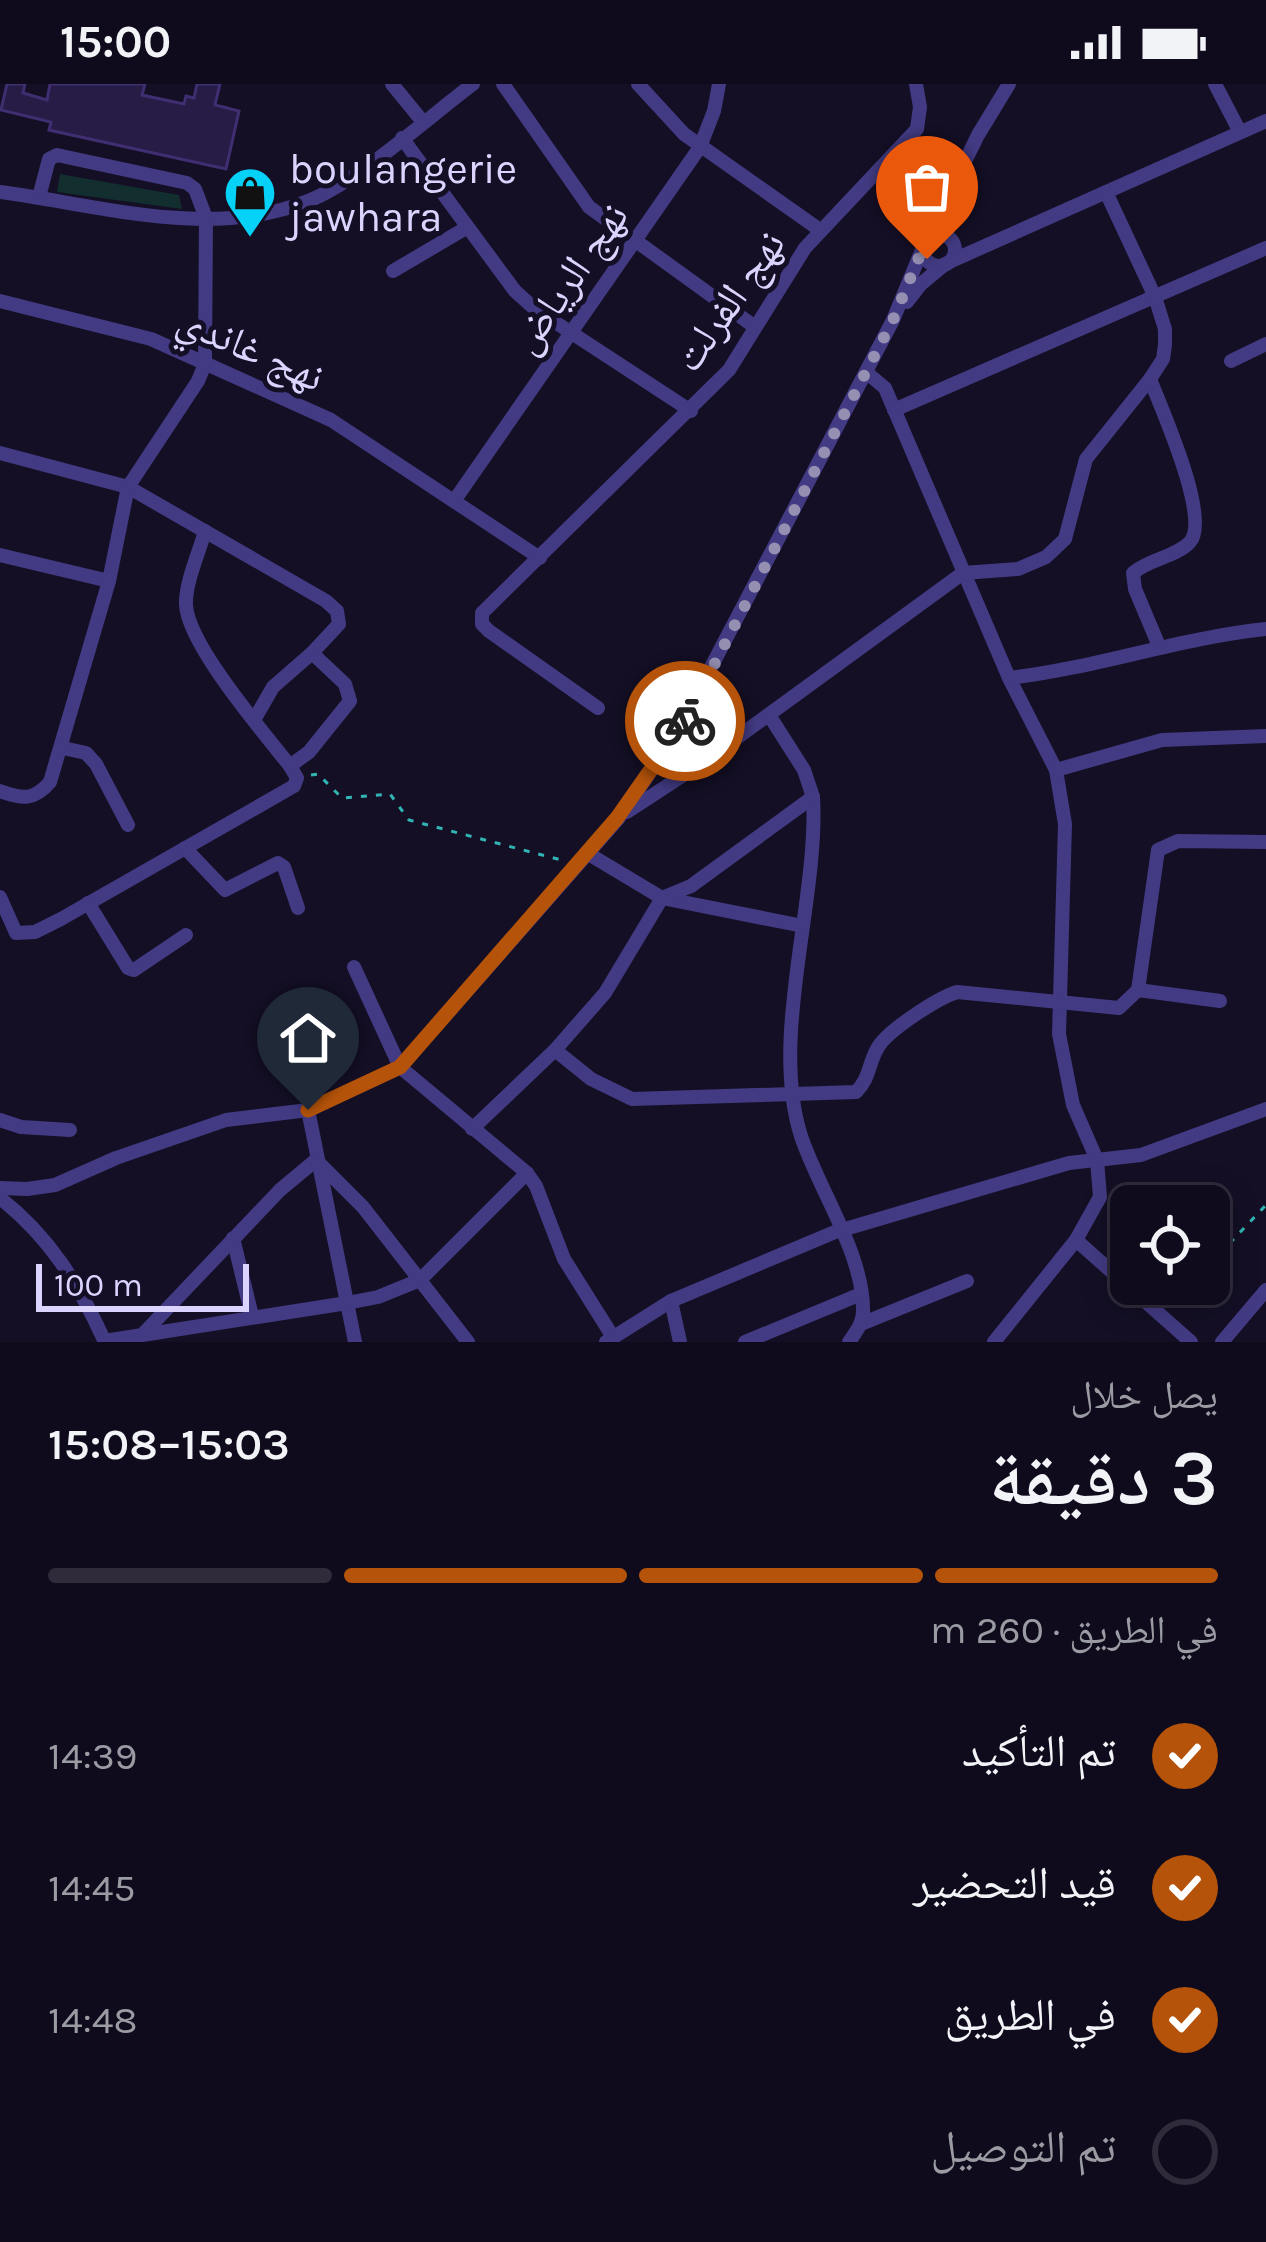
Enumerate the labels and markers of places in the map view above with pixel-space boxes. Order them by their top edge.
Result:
pin [876,136,978,259]
place label: boulangerie jawhara [285,144,517,242]
shop icon: boulangerie jawhara [222,165,278,239]
pin [257,987,359,1110]

